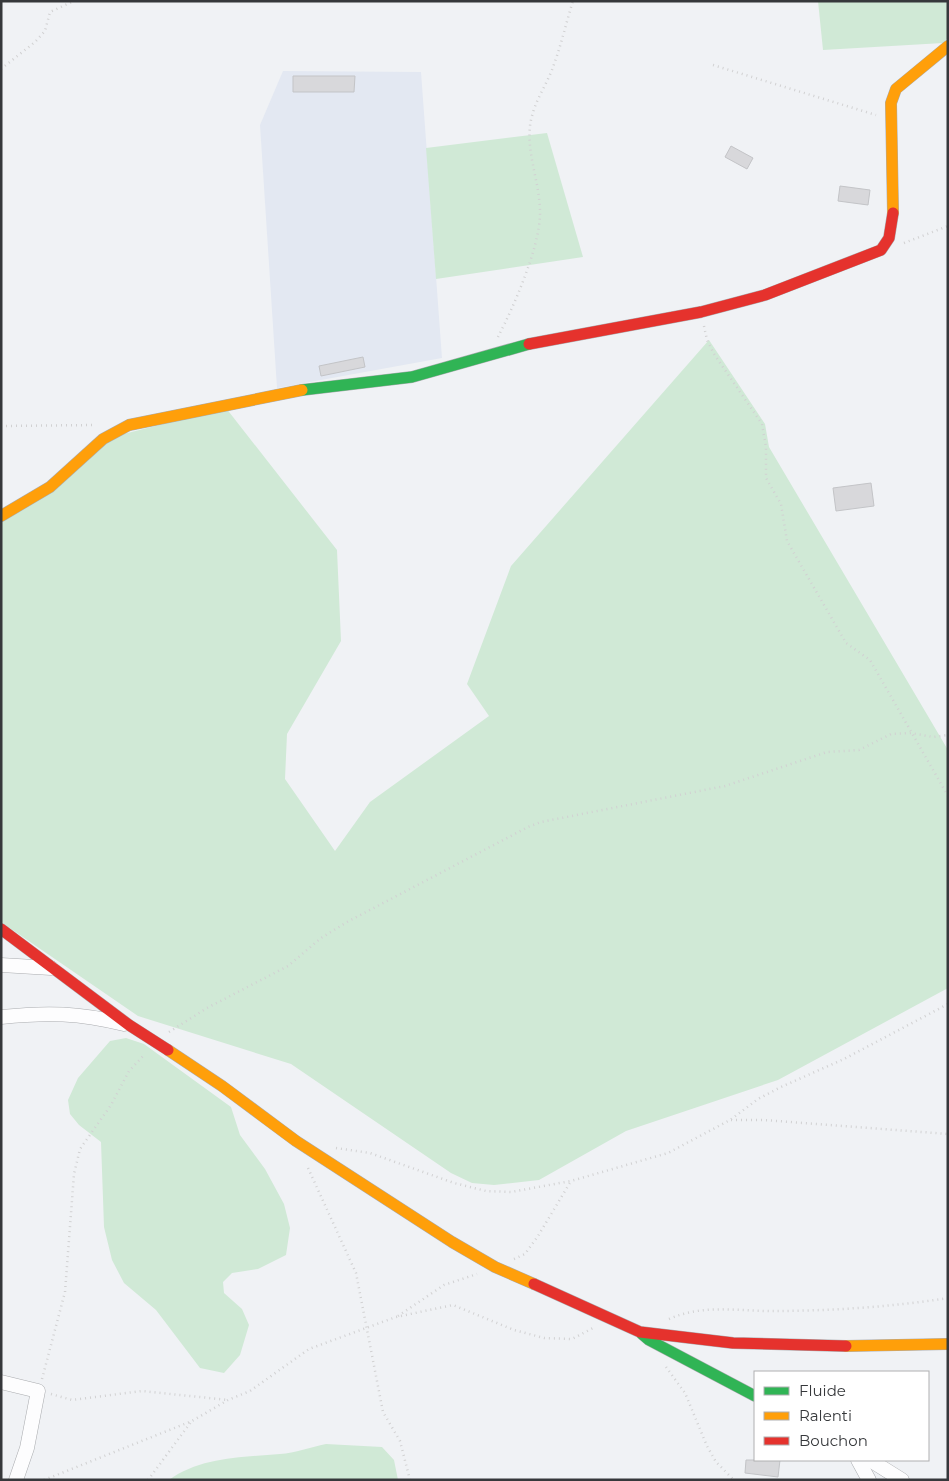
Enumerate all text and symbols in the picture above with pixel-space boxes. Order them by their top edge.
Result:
legend [754,1371,929,1461]
text: Fluide [799,1381,846,1400]
text: Ralenti [799,1406,852,1425]
text: Bouchon [799,1431,868,1450]

